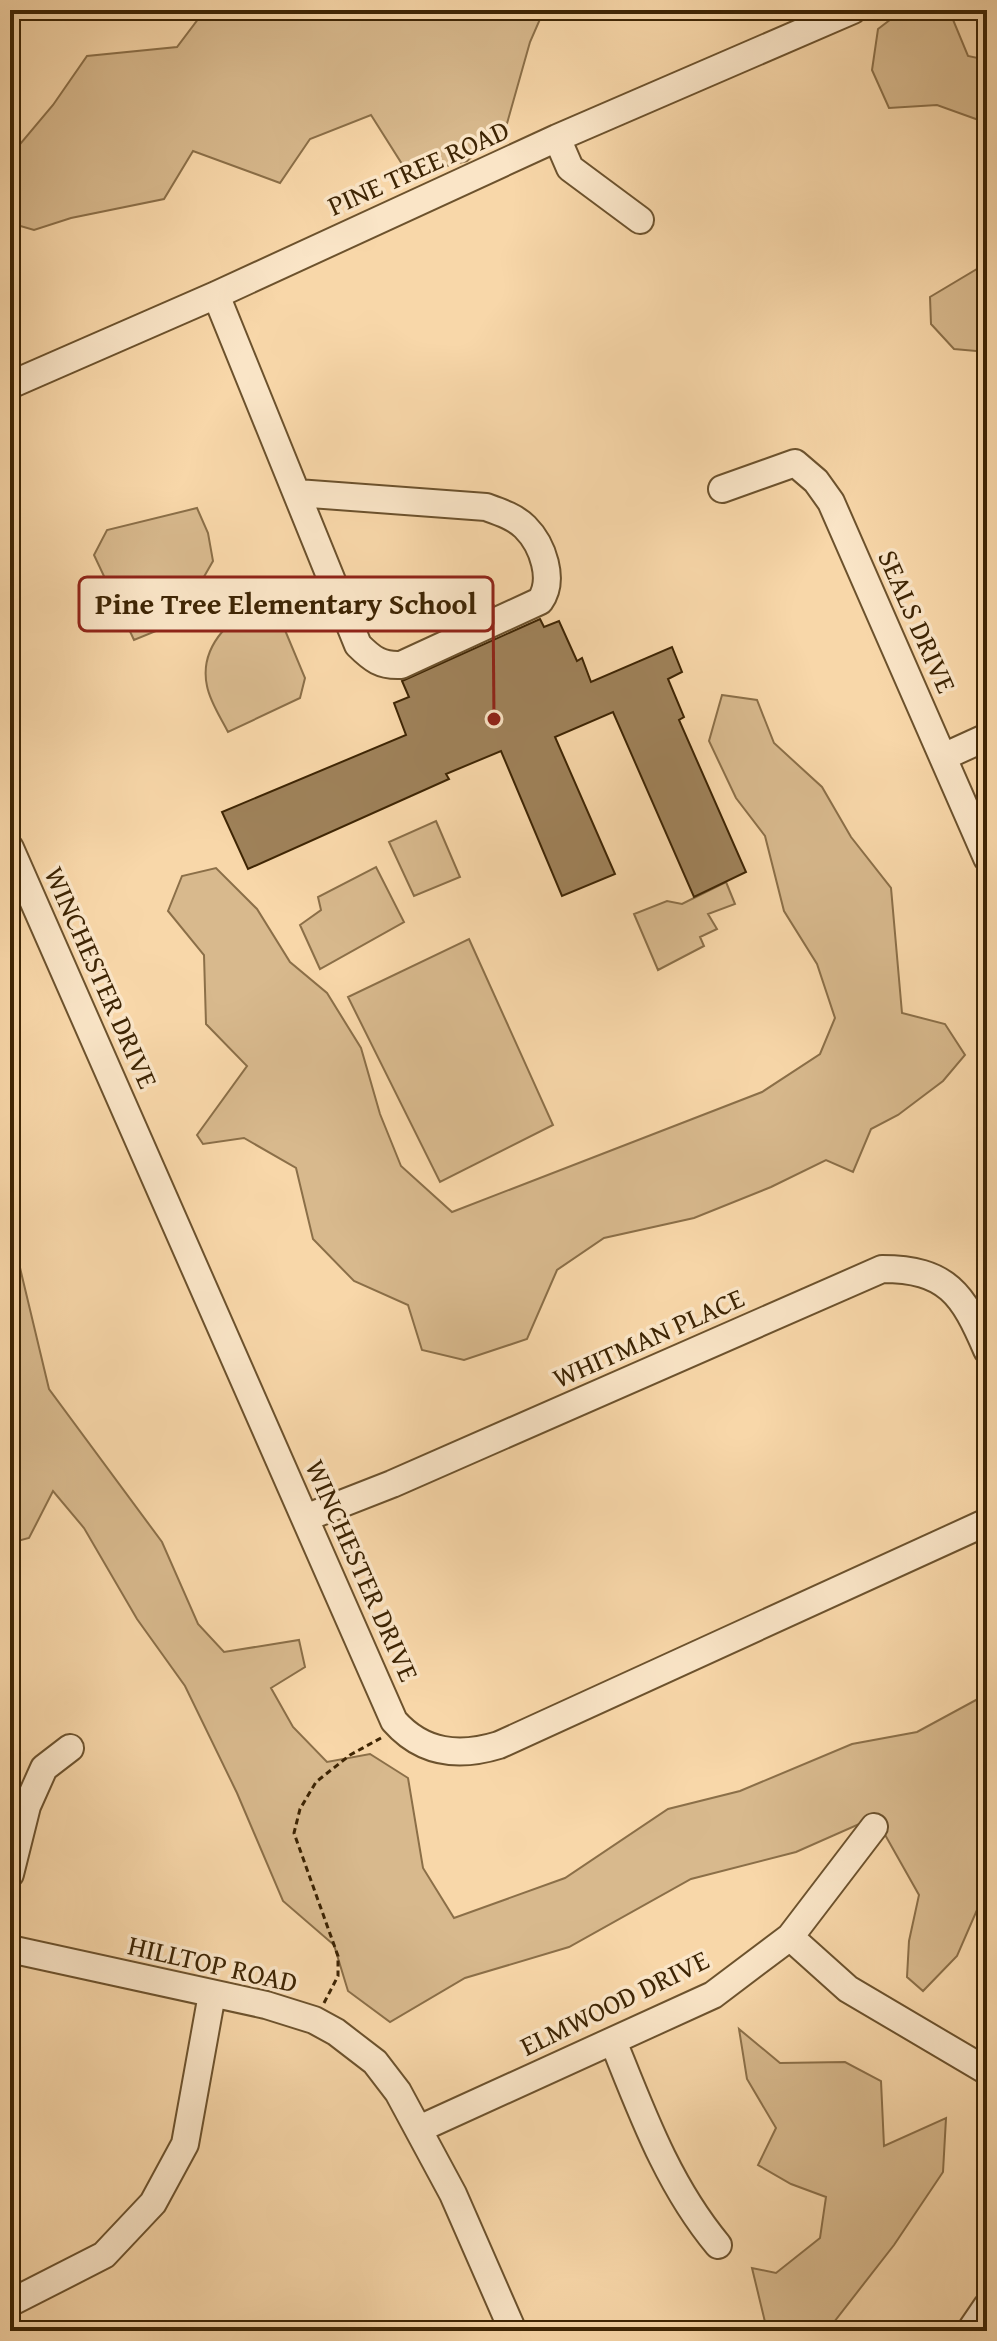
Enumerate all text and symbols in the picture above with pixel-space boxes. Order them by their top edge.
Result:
street label: PINE TREE ROAD [321,109,515,225]
street label: SEALS DRIVE [868,543,968,699]
callout: Pine Tree Elementary School [79,577,493,631]
text: Pine Tree Elementary School [95,581,477,625]
street label: WINCHESTER DRIVE [35,860,169,1094]
street label: WHITMAN PLACE [546,1276,750,1398]
street label: WINCHESTER DRIVE [296,1453,430,1687]
street label: HILLTOP ROAD [124,1924,302,2002]
street label: ELMWOOD DRIVE [513,1939,715,2065]

